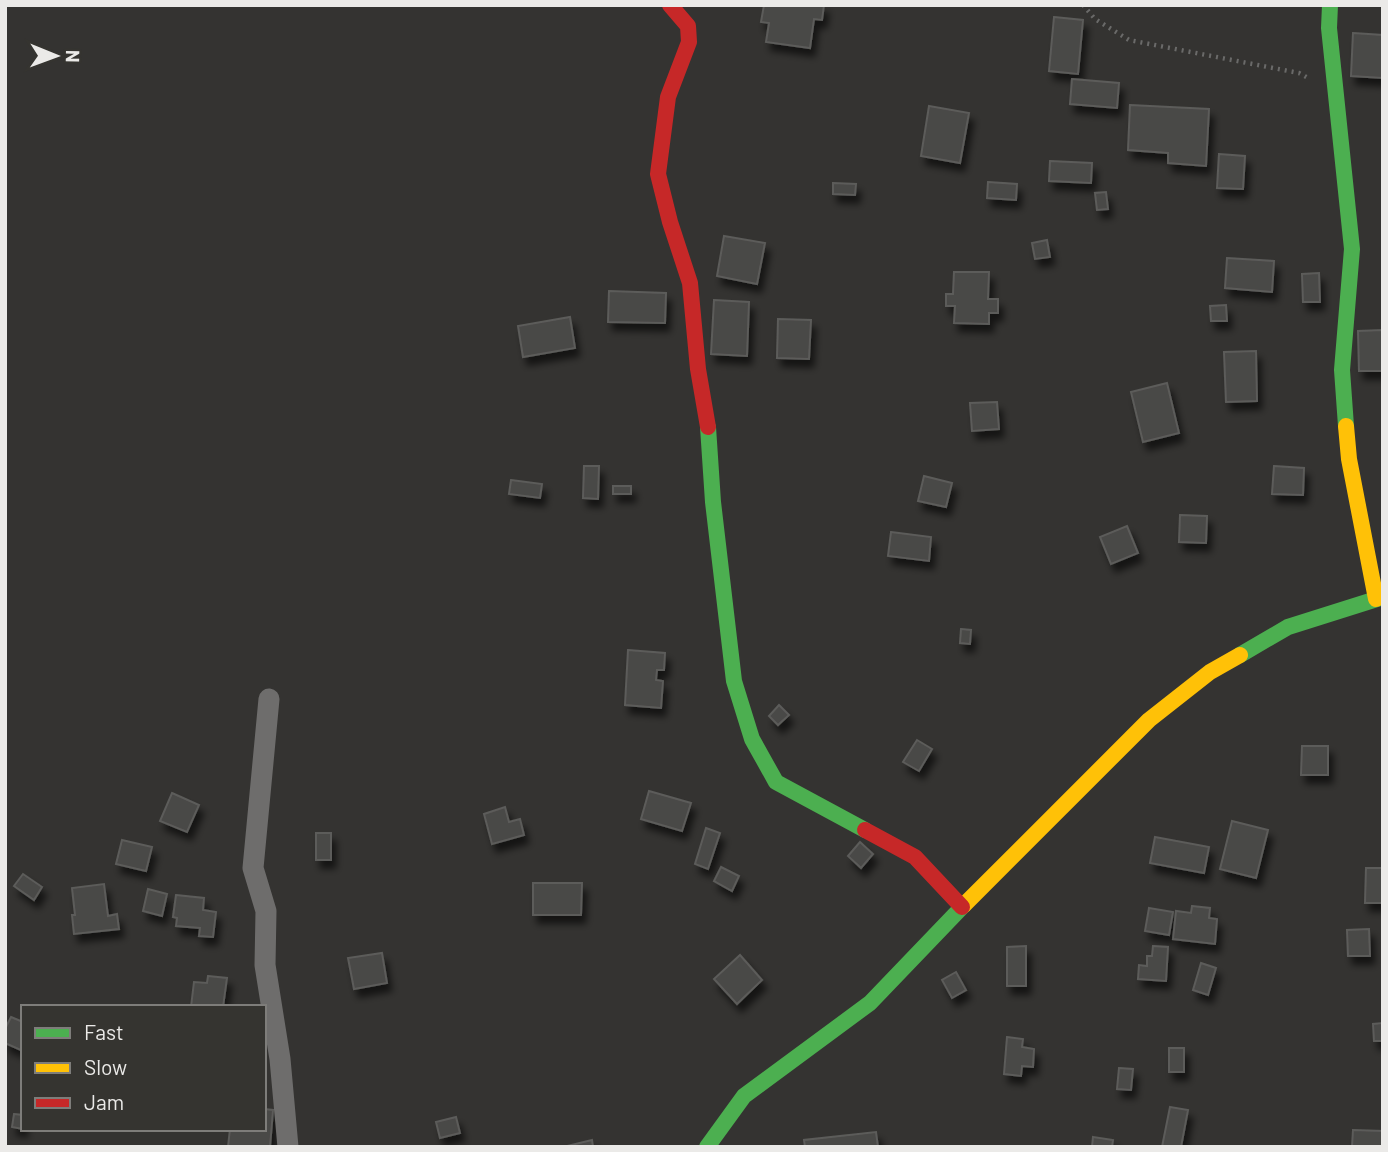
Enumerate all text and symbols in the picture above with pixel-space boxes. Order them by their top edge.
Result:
north arrow [21,21,91,91]
text: N [62,50,85,63]
legend [21,1005,266,1131]
text: Fast [84,1019,124,1044]
text: Slow [84,1054,127,1079]
text: Jam [84,1089,124,1114]

